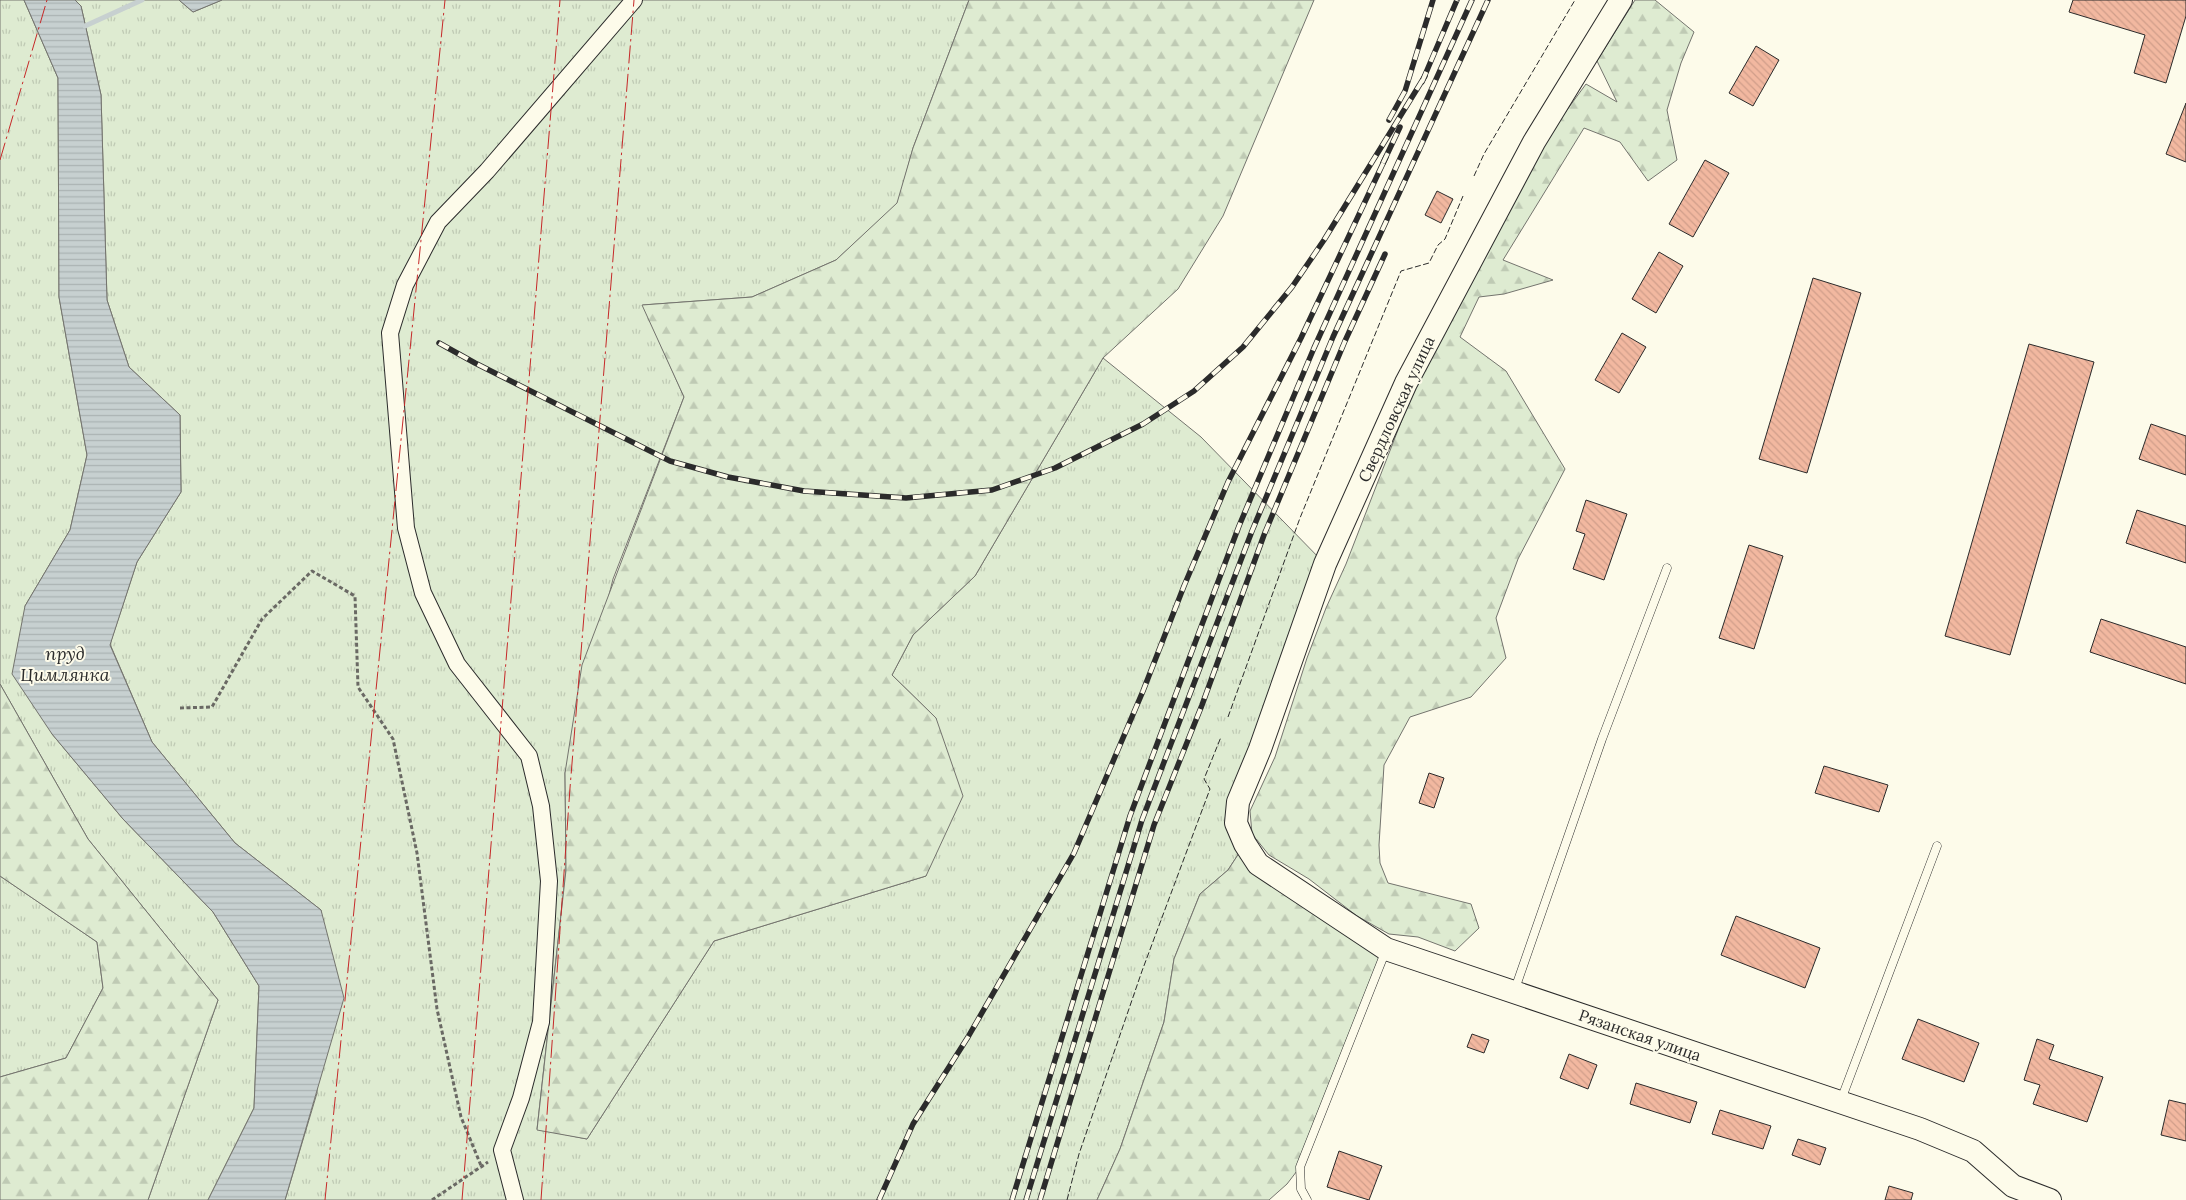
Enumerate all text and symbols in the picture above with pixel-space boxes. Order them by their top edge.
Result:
street label: Свердловская улица [1353,333,1439,485]
water label: пруд Цимлянка [20,642,110,686]
street label: Рязанская улица [1576,1005,1704,1065]

